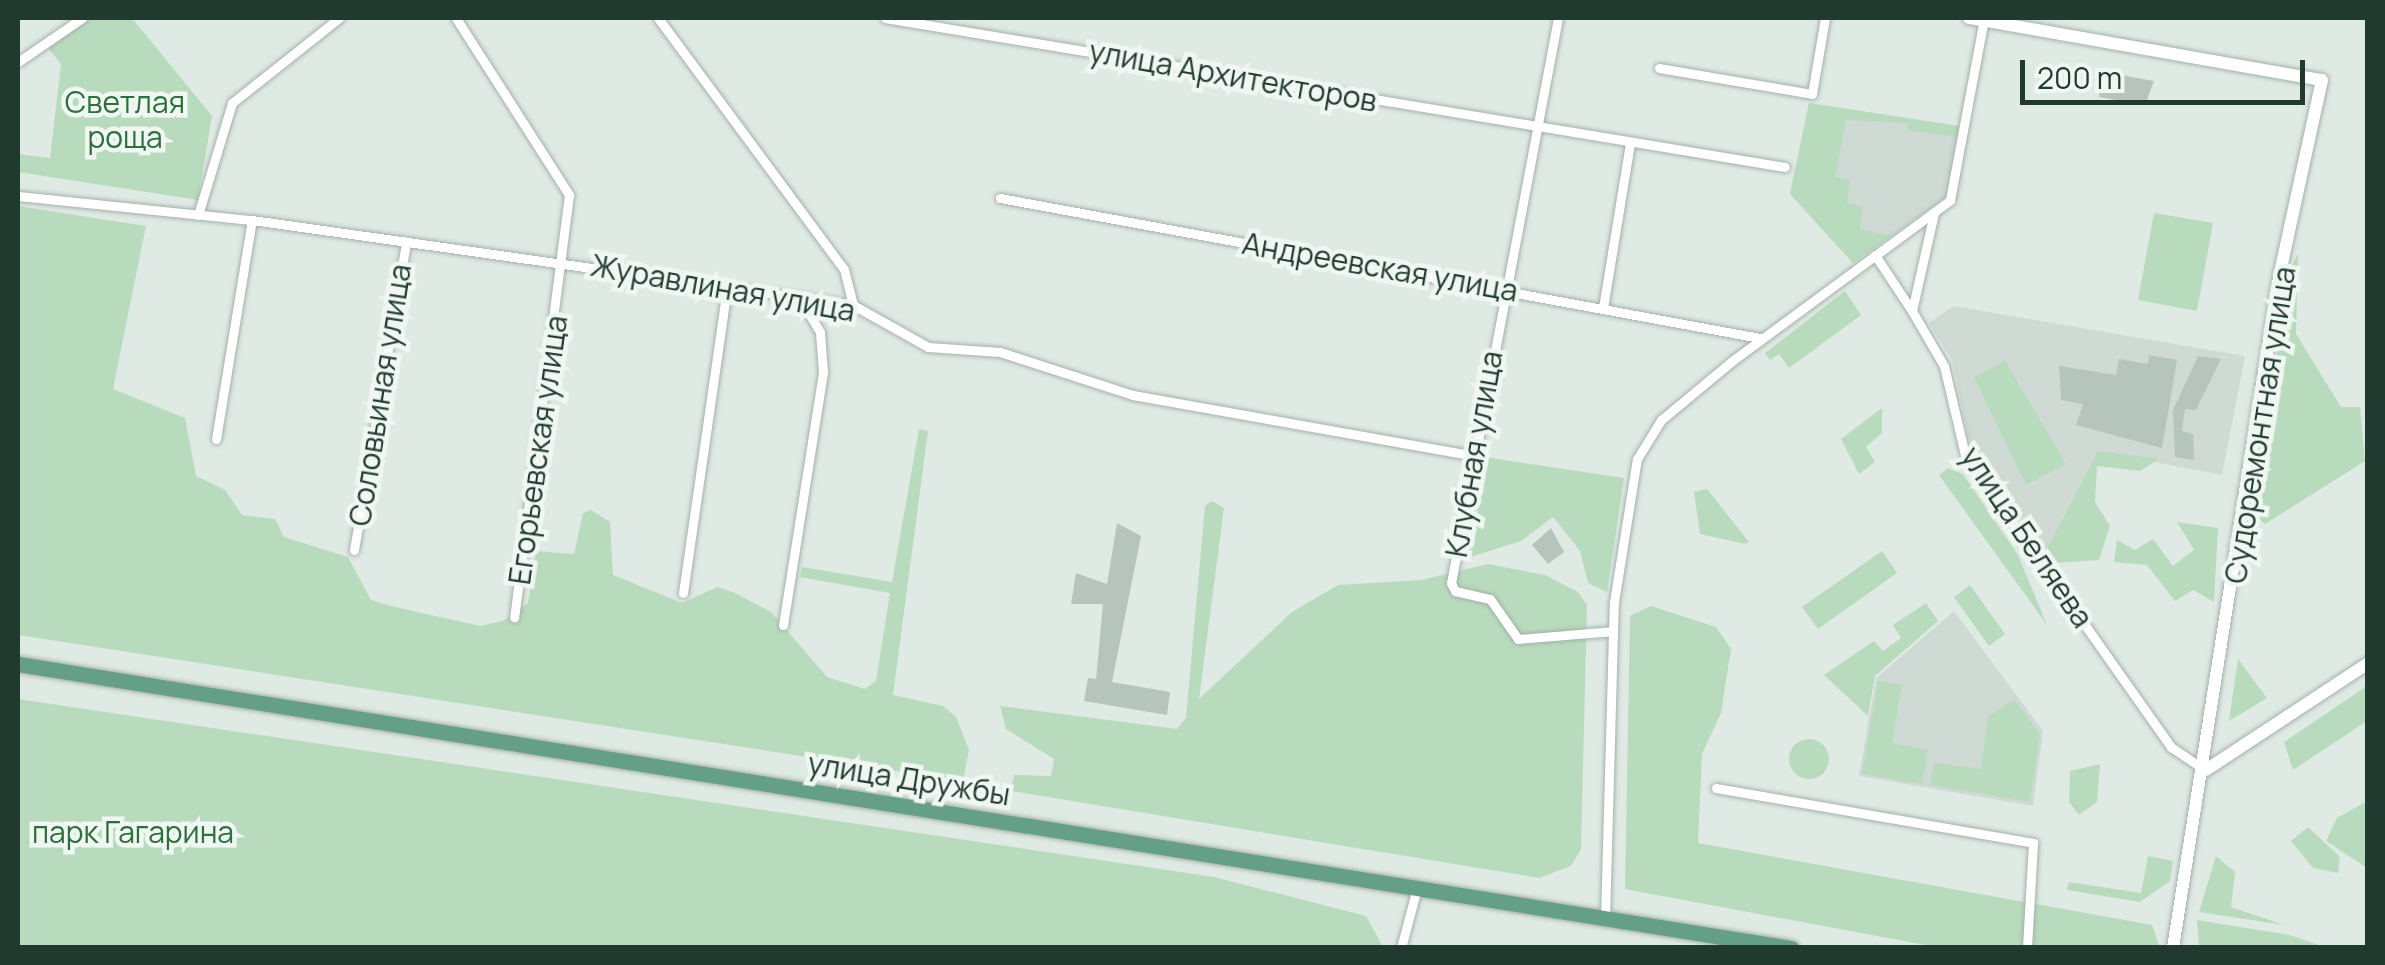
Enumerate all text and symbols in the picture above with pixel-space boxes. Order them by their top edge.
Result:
street label: улица Архитекторов [1086,33,1380,119]
scale bar [2025,40,2310,102]
text: 200 m [2037,57,2122,98]
park label: Светлая роща [65,84,185,154]
street label: Андреевская улица [1239,225,1521,309]
street label: Журавлиная улица [588,247,858,329]
street label: Соловьиная улица [342,261,418,529]
street label: Судоремонтная улица [2217,264,2303,586]
street label: Егорьевская улица [501,313,575,587]
street label: Клубная улица [1438,348,1510,560]
street label: улица Беляева [1953,440,2101,634]
street label: улица Дружбы [805,745,1013,813]
park label: парк Гагарина [32,814,234,850]

